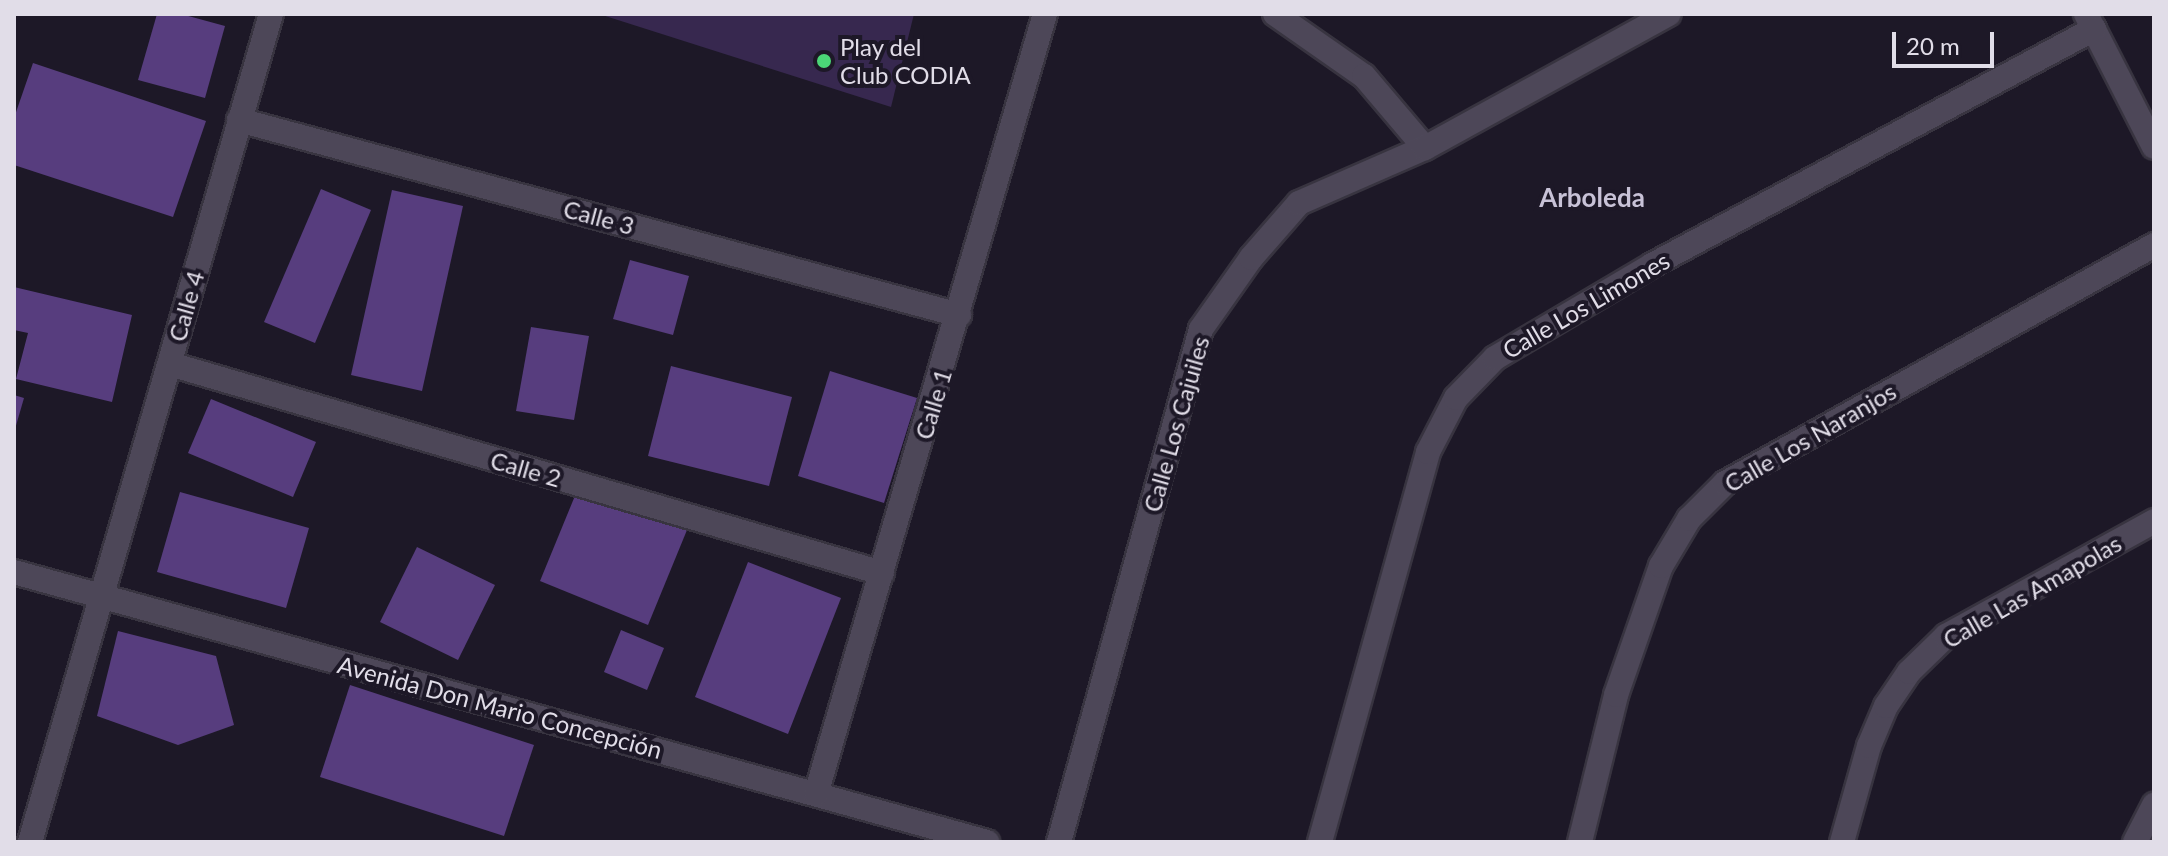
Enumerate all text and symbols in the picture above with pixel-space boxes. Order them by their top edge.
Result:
scale bar [1896,16,1998,66]
text: 20 m [1906,31,1960,60]
place label: Play del Club CODIA [840,33,971,89]
marker: Play del Club CODIA [815,52,833,70]
district label: Arboleda [1539,182,1645,214]
street label: Calle 3 [560,194,638,240]
street label: Calle Los Limones [1498,246,1674,364]
street label: Calle 4 [162,267,210,345]
street label: Calle Los Cajuiles [1137,333,1215,515]
street label: Calle 1 [909,365,957,443]
street label: Calle Los Naranjos [1719,376,1901,498]
street label: Calle 2 [487,445,565,493]
street label: Calle Las Amapolas [1937,528,2127,654]
street label: Avenida Don Mario Concepción [335,650,665,764]

